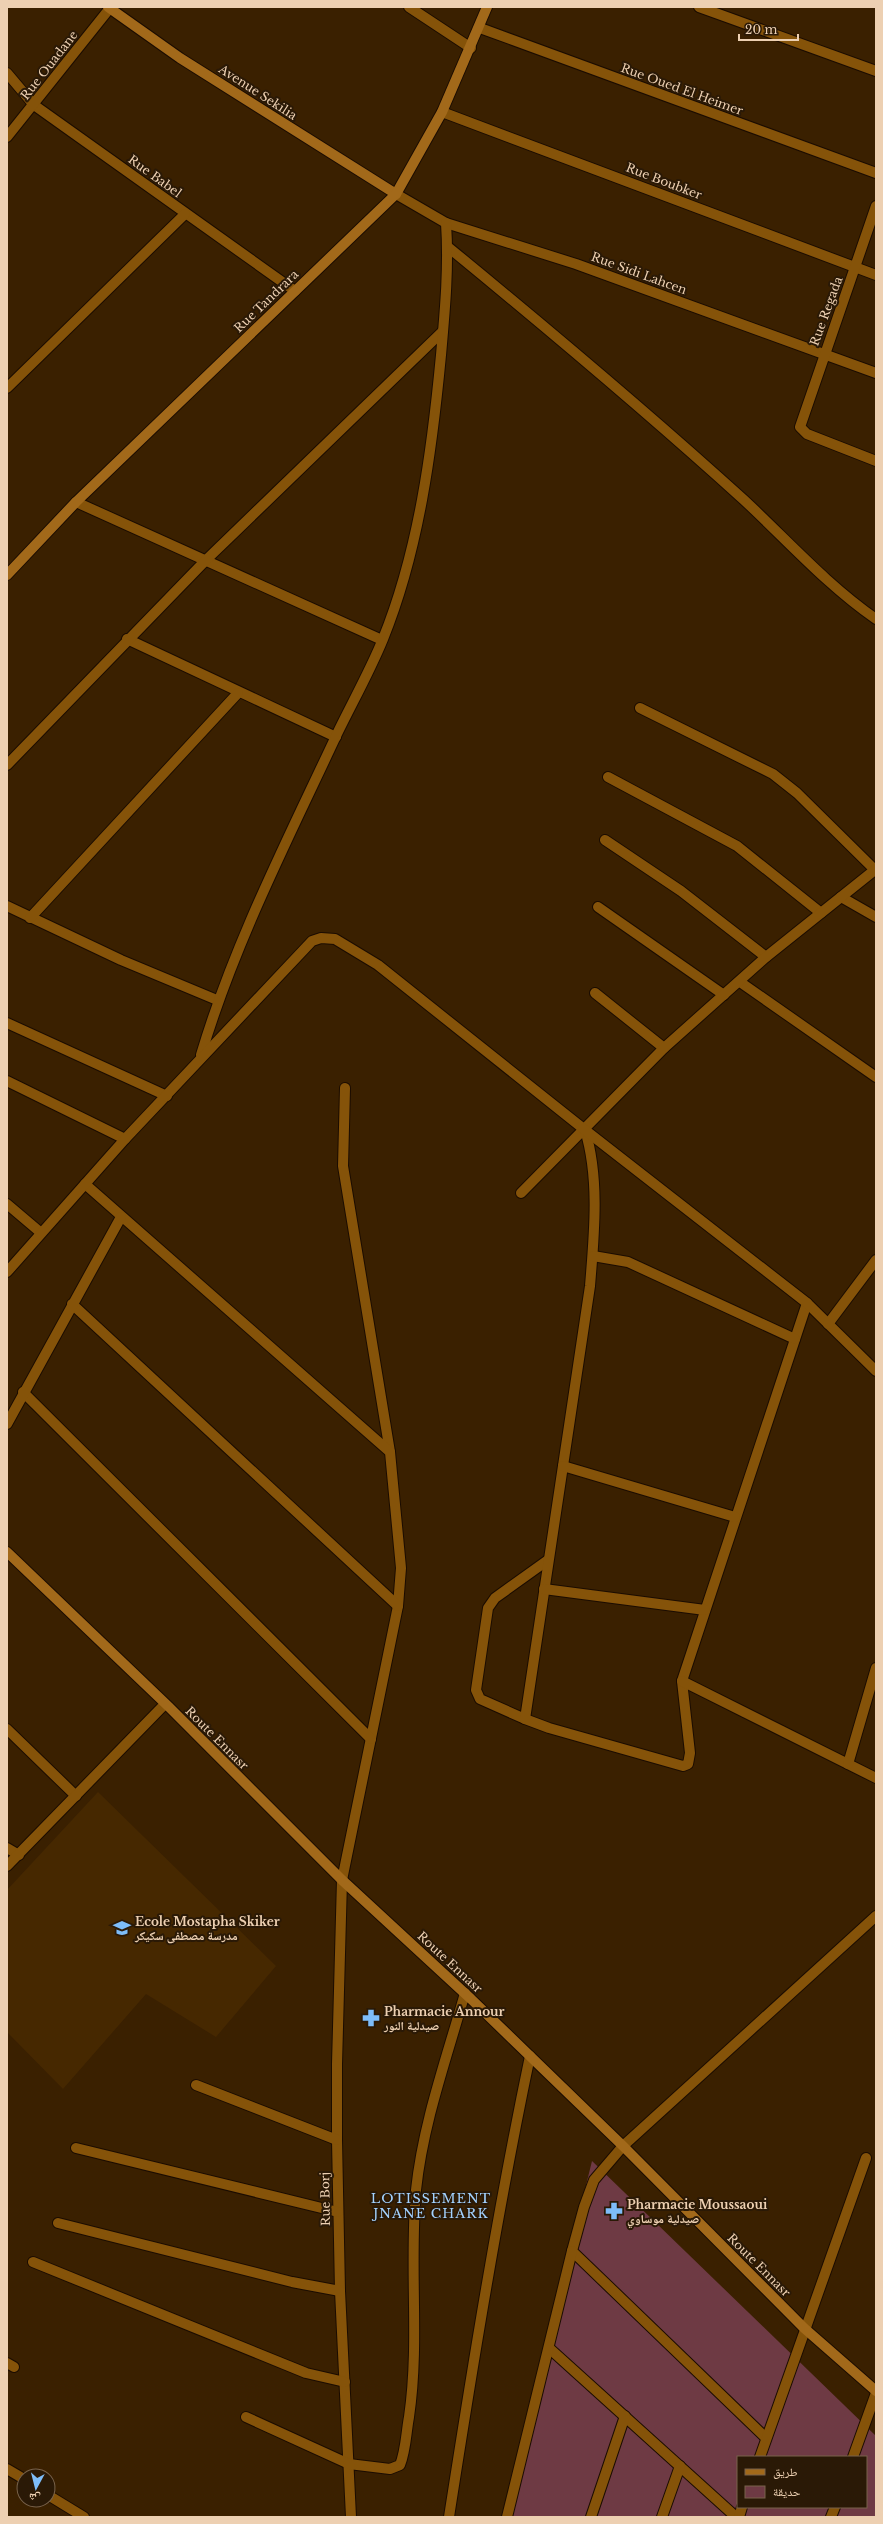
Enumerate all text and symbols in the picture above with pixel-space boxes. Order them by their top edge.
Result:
scale bar [739,16,798,42]
text: 20 m [745,22,777,37]
street label: Rue Ouadane [17,27,81,103]
street label: Rue Oued El Heimer [619,60,745,118]
street label: Avenue Sekilia [215,61,300,123]
street label: Rue Babel [125,152,185,200]
street label: Rue Boubker [624,160,704,202]
street label: Rue Sidi Lahcen [589,249,689,297]
street label: Rue Tandrara [231,266,302,335]
street label: Rue Regada [807,274,846,348]
street label: Route Ennasr [182,1703,252,1773]
place label: Ecole Mostapha Skiker مدرسة مصطفى سكيكر [134,1914,280,1944]
school or university icon: Ecole Mostapha Skiker مدرسة مصطفى سكيكر [112,1918,132,1938]
street label: Route Ennasr [414,1928,486,1996]
place label: Pharmacie Annour صيدلية النور [383,2004,505,2033]
pharmacy icon: Pharmacie Annour صيدلية النور [361,2008,381,2028]
street label: Rue Borj [317,2172,333,2226]
district label: LOTISSEMENT JNANE CHARK [371,2190,491,2222]
place label: Pharmacie Moussaoui صيدلية موساوي [627,2197,768,2228]
pharmacy icon: Pharmacie Moussaoui صيدلية موساوي [604,2201,624,2221]
street label: Route Ennasr [724,2230,794,2300]
legend [737,2456,867,2508]
text: طريق [773,2464,798,2479]
north arrow [16,2468,56,2508]
text: حديقة [773,2484,801,2499]
text: ش [28,2489,42,2506]

